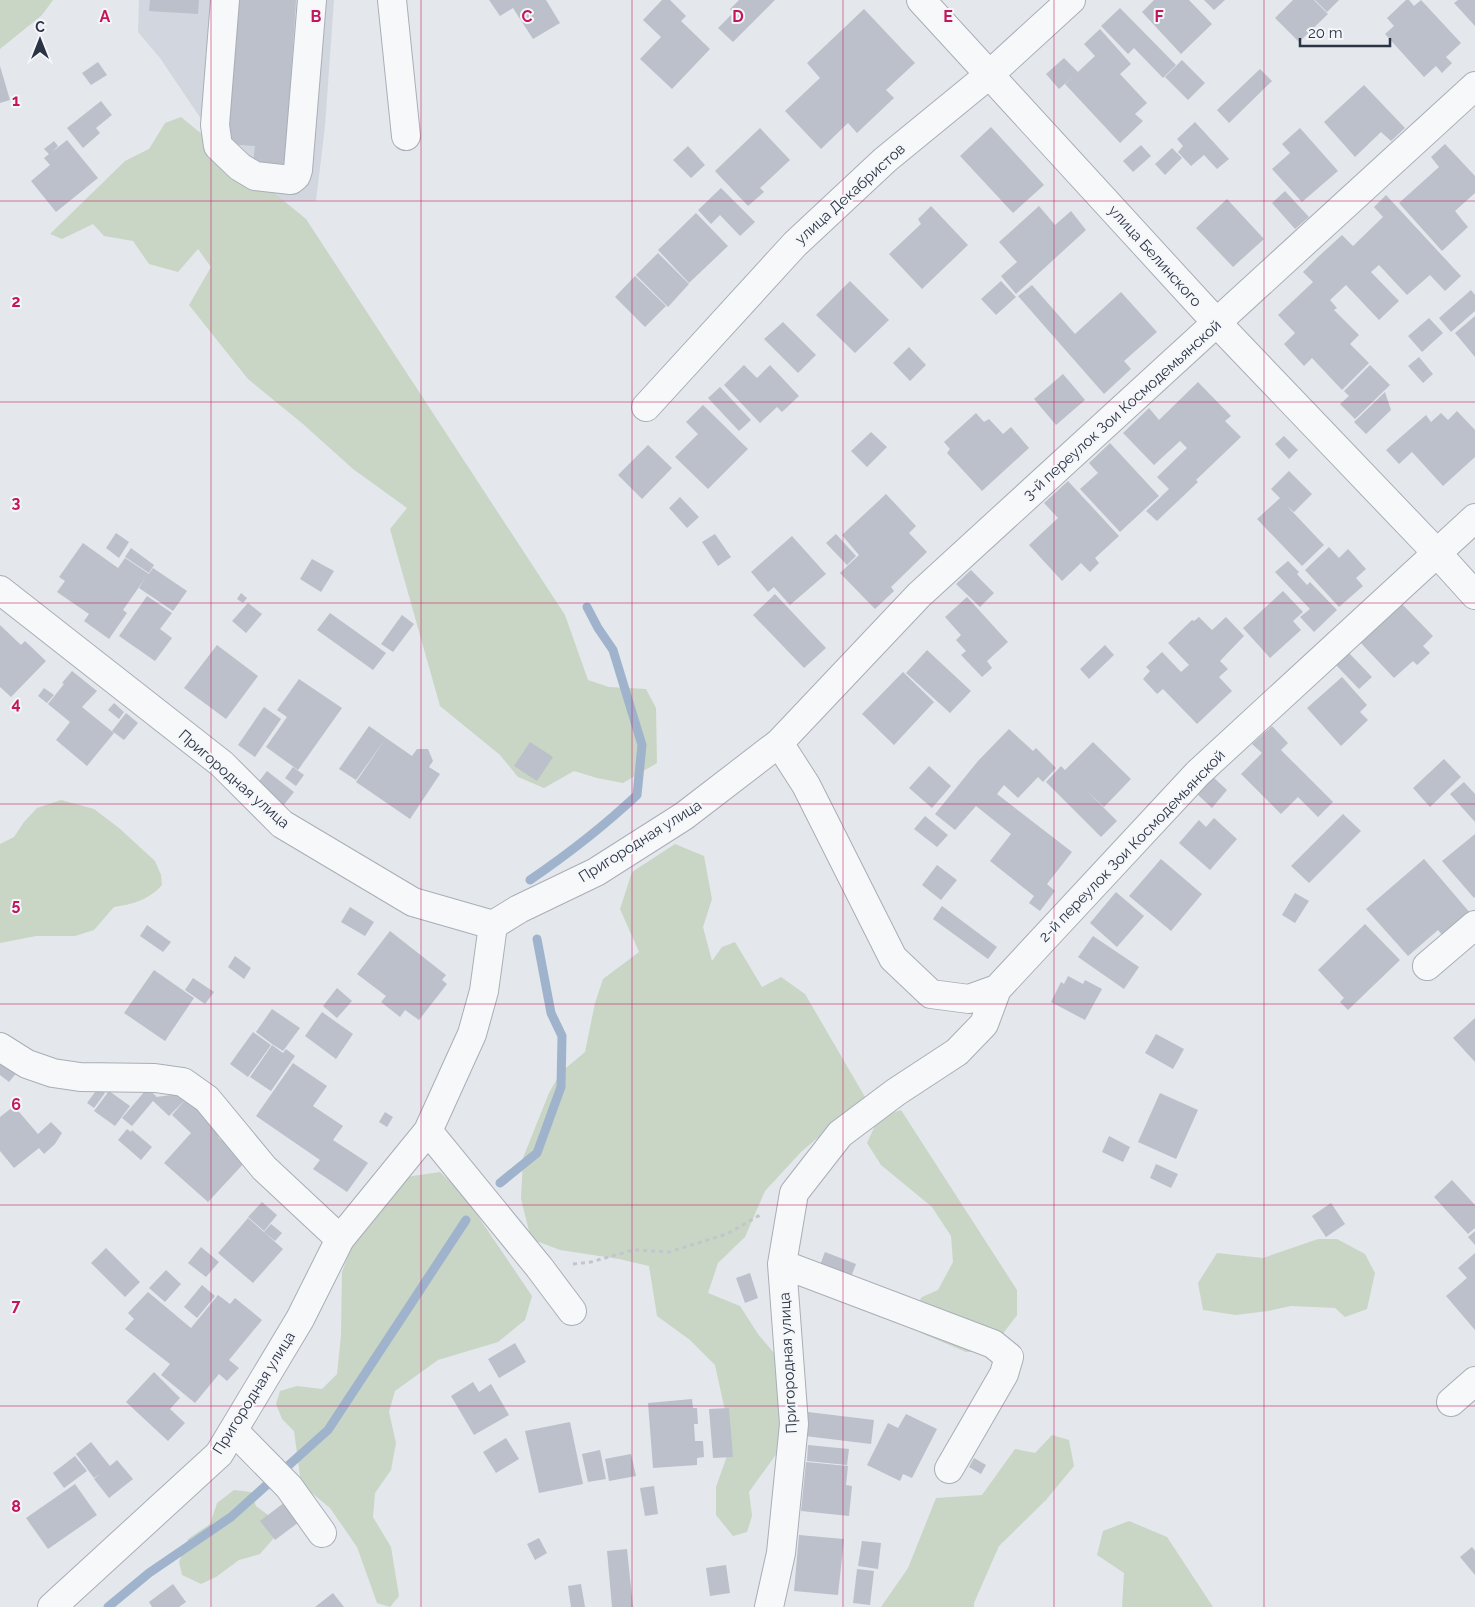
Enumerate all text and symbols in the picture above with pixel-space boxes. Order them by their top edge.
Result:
text: A [100,7,111,26]
text: B [311,7,322,26]
text: C [522,7,533,26]
text: D [732,7,744,26]
text: E [943,7,953,26]
text: F [1154,7,1164,26]
north arrow [15,15,65,65]
scale bar [1300,15,1390,47]
text: С [35,19,45,35]
text: 20 m [1308,24,1343,42]
text: 1 [12,91,20,110]
street label: улица Декабристов [791,140,909,248]
street label: улица Белинского [1105,201,1205,311]
text: 2 [11,292,21,311]
street label: 3-й переулок Зои Космодемьянской [1019,316,1225,504]
text: 3 [12,493,21,512]
text: 4 [11,694,21,713]
street label: Пригородная улица [175,726,293,832]
street label: 2-й переулок Зои Космодемьянской [1035,746,1229,946]
street label: Пригородная улица [575,796,705,886]
text: 5 [12,895,21,914]
text: 6 [11,1095,21,1114]
street label: Пригородная улица [775,1292,801,1434]
text: 7 [12,1296,21,1315]
street label: Пригородная улица [209,1328,299,1458]
text: 8 [11,1497,21,1516]

